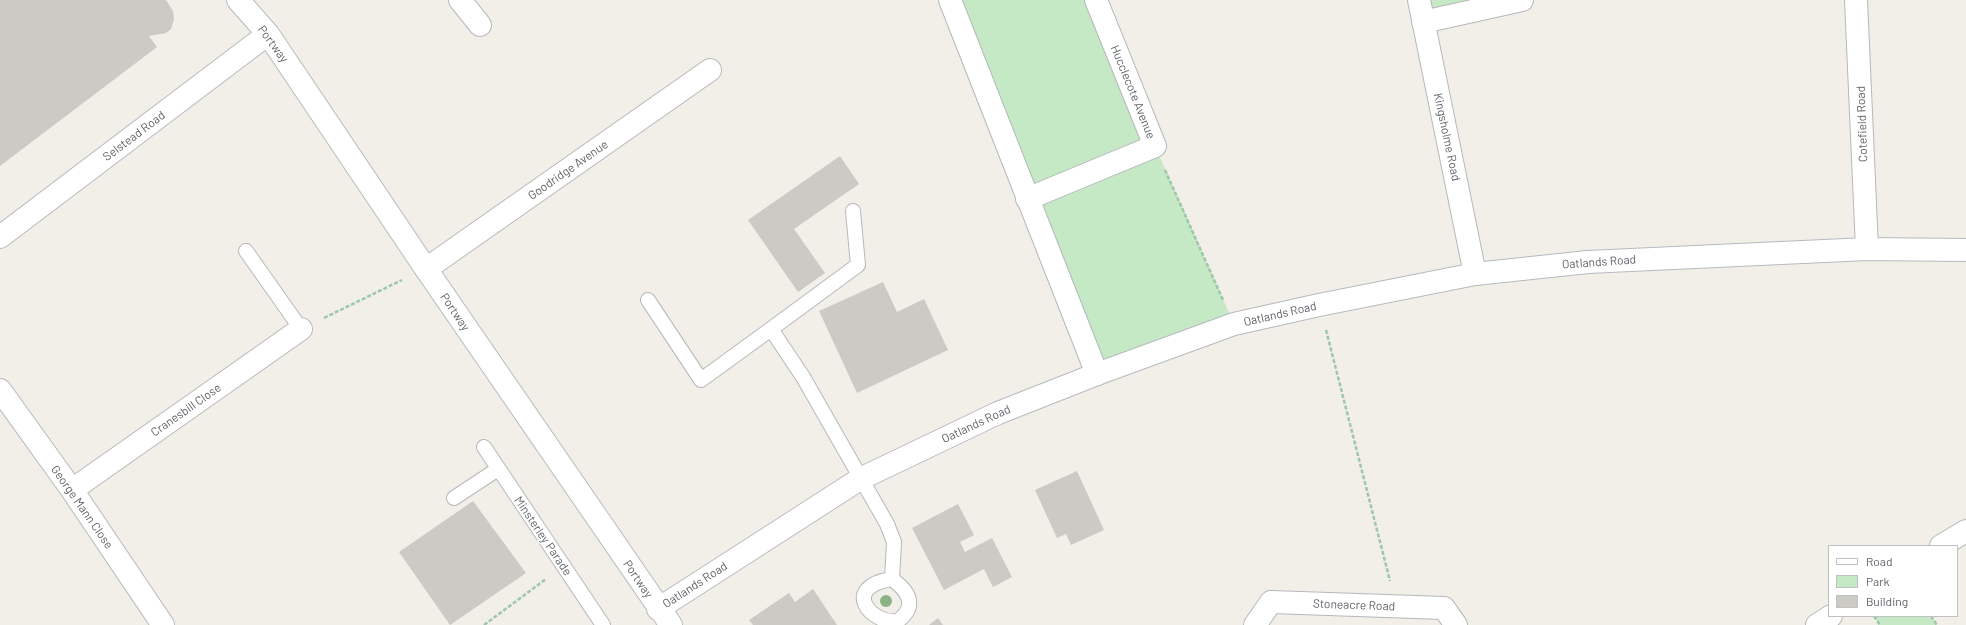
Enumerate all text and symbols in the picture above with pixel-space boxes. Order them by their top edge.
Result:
street label: Portway [255,23,291,65]
street label: Hucclecote Avenue [1108,43,1158,141]
street label: Cotefield Road [1853,86,1871,162]
street label: Kingsholme Road [1431,92,1463,182]
street label: Selstead Road [100,108,168,164]
street label: Goodridge Avenue [525,137,611,203]
street label: Oatlands Road [1561,252,1637,272]
street label: Portway [437,290,473,334]
street label: Oatlands Road [1242,299,1318,329]
street label: Cranesbill Close [148,380,224,440]
street label: Oatlands Road [939,402,1013,446]
street label: George Mann Close [48,463,116,551]
street label: Minsterley Parade [511,494,575,578]
legend [1828,545,1958,617]
text: Road [1866,554,1893,568]
street label: Portway [620,557,656,601]
street label: Oatlands Road [660,559,730,611]
text: Park [1866,574,1890,588]
text: Building [1866,594,1908,608]
street label: Stoneacre Road [1313,596,1395,614]

